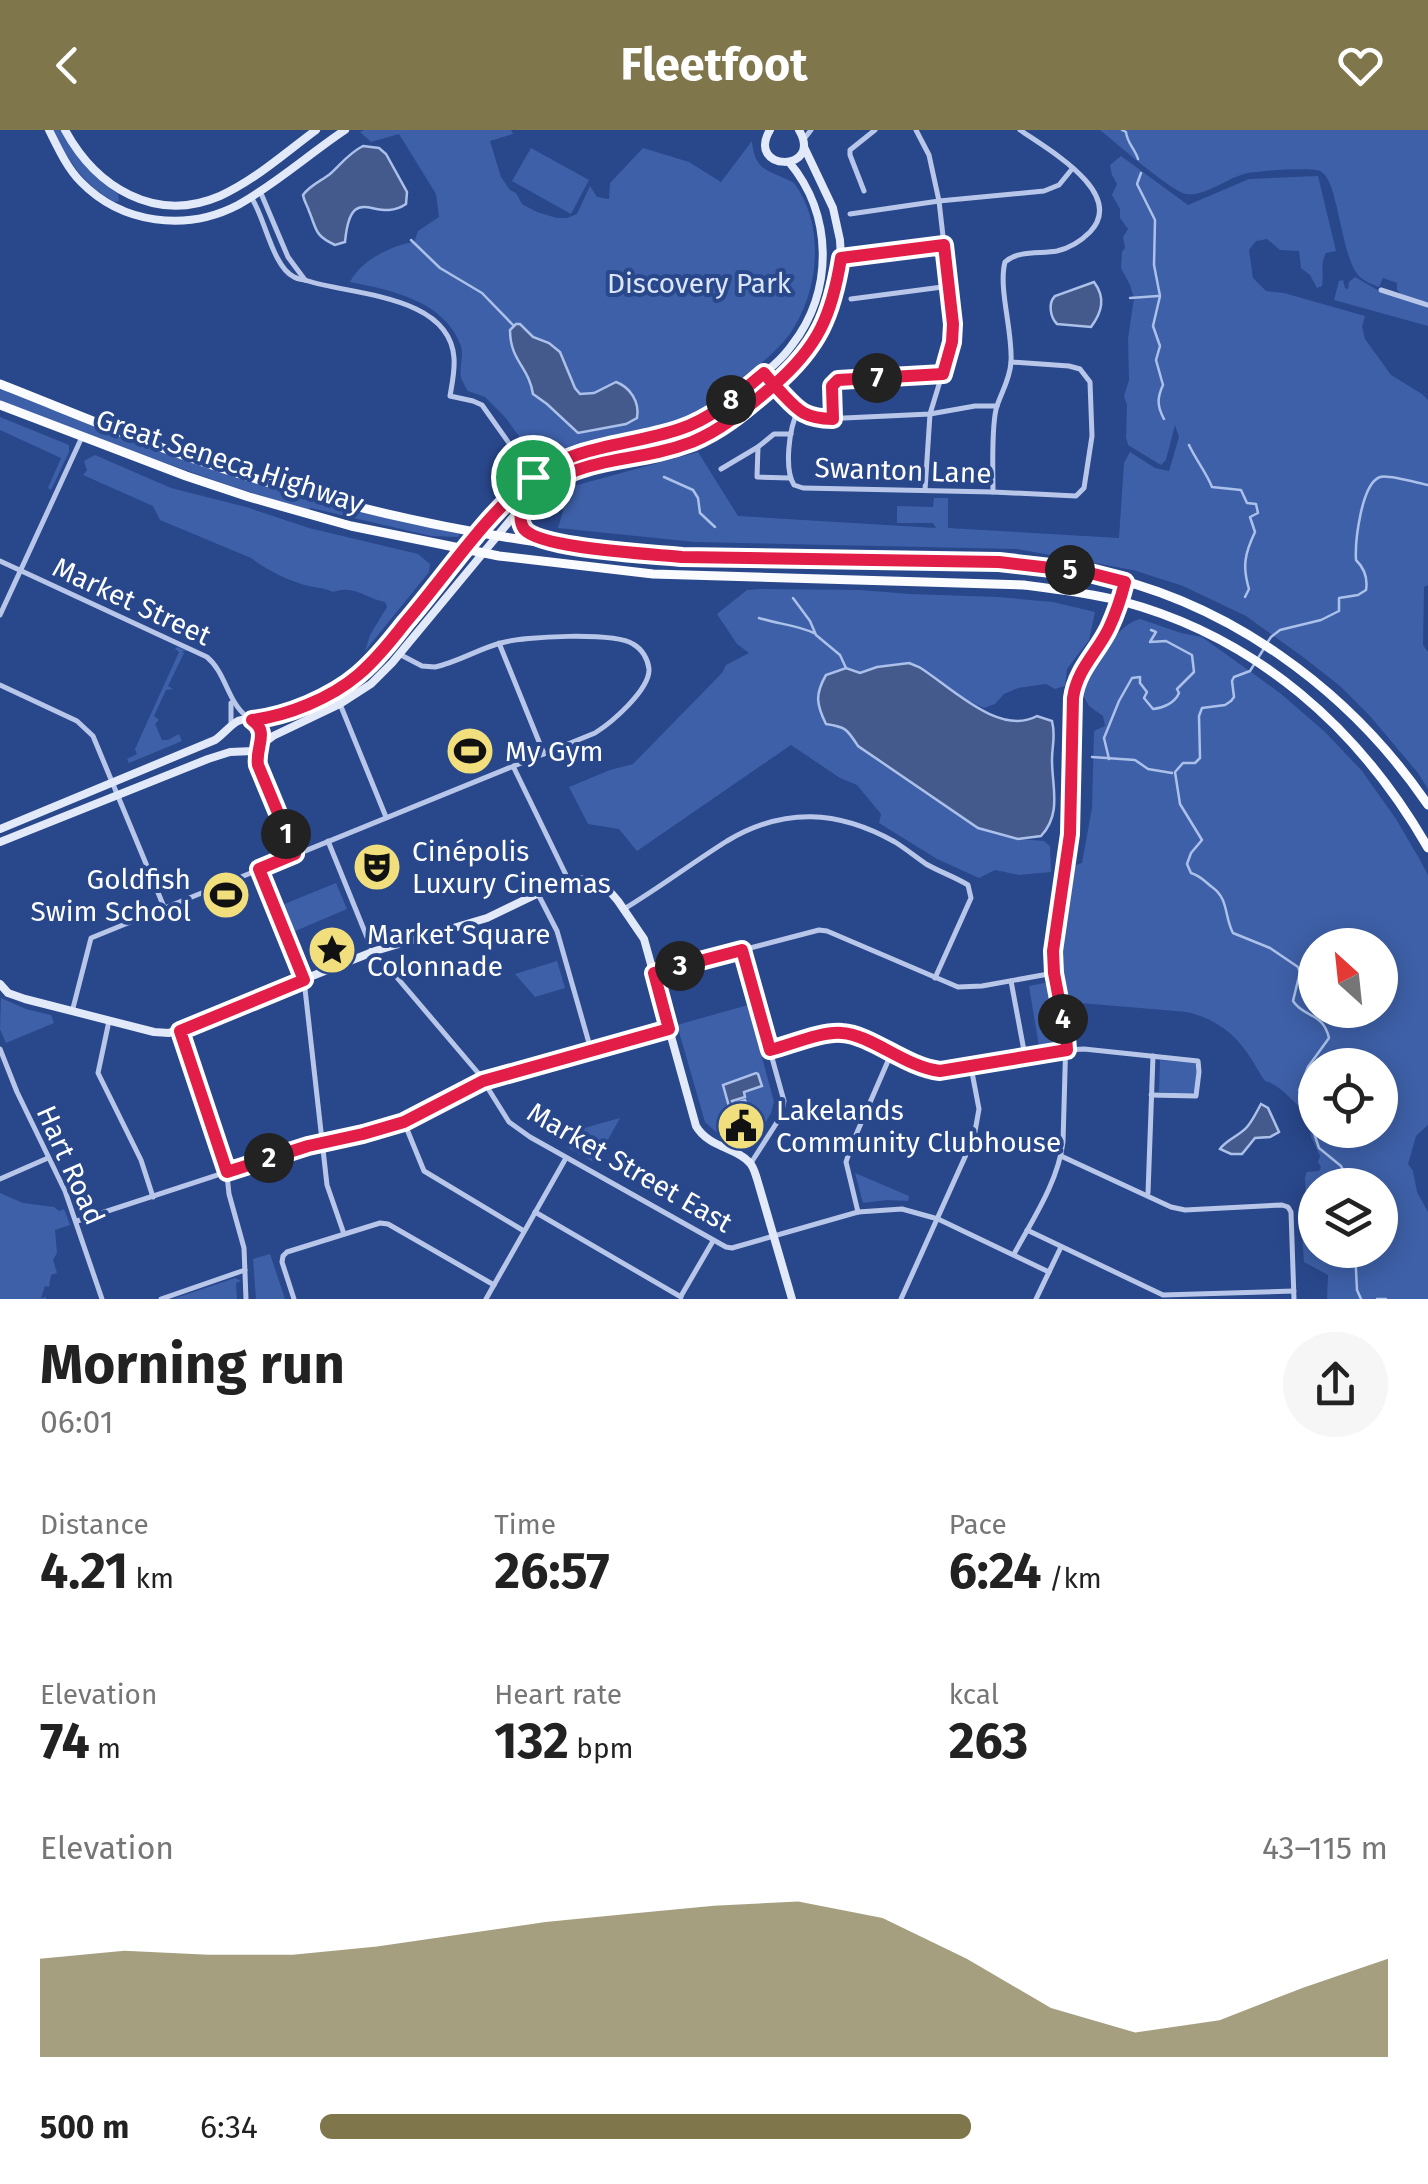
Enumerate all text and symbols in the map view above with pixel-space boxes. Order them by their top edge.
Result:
icon: back [40,38,95,93]
text: Fleetfoot [620,38,808,92]
icon: heart [1333,38,1388,93]
park label: Discovery Park [607,267,792,300]
pin: 7 [852,353,902,403]
text: 7 [870,361,884,394]
pin: 8 [706,375,756,425]
text: 8 [723,383,739,416]
street label: Great Seneca Highway [92,403,368,520]
pin [491,435,576,520]
icon: arrive [506,450,561,505]
street label: Swanton Lane [814,451,992,490]
pin: 5 [1045,545,1095,595]
street label: Market Street [47,550,217,653]
text: 5 [1062,553,1078,586]
sports icon: My Gym [444,725,496,777]
place label: My Gym [505,735,603,768]
pin: 1 [261,809,311,859]
text: 1 [280,817,293,850]
place label: Cinépolis Luxury Cinemas [412,835,611,900]
theatre icon: Cinépolis Luxury Cinemas [351,841,403,893]
place label: Goldfish Swim School [30,863,191,928]
sports icon: Goldfish Swim School [200,869,252,921]
place label: Market Square Colonnade [367,918,550,983]
place icon: Market Square Colonnade [306,924,358,976]
north arrow [1298,928,1398,1028]
map controls [1298,928,1398,1268]
pin: 3 [655,941,705,991]
text: 3 [673,949,687,982]
pin: 4 [1038,994,1088,1044]
text: 4 [1055,1002,1071,1035]
button: locate [1298,1048,1398,1148]
place label: Lakelands Community Clubhouse [776,1094,1061,1159]
street label: Market Street East [522,1095,739,1240]
street label: Hart Road [30,1100,111,1230]
public building icon: Lakelands Community Clubhouse [715,1100,767,1152]
pin: 2 [244,1133,294,1183]
text: 2 [262,1141,276,1174]
button: layers [1298,1168,1398,1268]
text: Morning run [40,1332,345,1398]
button: share [1283,1332,1388,1437]
text: 06:01 [40,1403,114,1441]
text: Distance [40,1508,149,1541]
text: Time [494,1508,556,1541]
text: Pace [949,1508,1007,1541]
text: 4.21 [40,1541,128,1601]
text: 26:57 [494,1541,610,1601]
text: 6:24 [949,1541,1042,1601]
text: km [128,1562,174,1595]
text: /km [1042,1562,1102,1595]
text: Elevation [40,1678,157,1711]
text: Heart rate [494,1678,622,1711]
text: kcal [949,1678,999,1711]
text: 74 [40,1711,90,1771]
text: 132 [494,1711,569,1771]
text: 263 [949,1711,1028,1771]
text: m [90,1732,121,1765]
text: bpm [569,1732,634,1765]
text: Elevation [40,1829,174,1867]
text: 43–115 m [1262,1829,1388,1867]
text: 500 m [40,2108,129,2146]
text: 6:34 [200,2108,258,2146]

